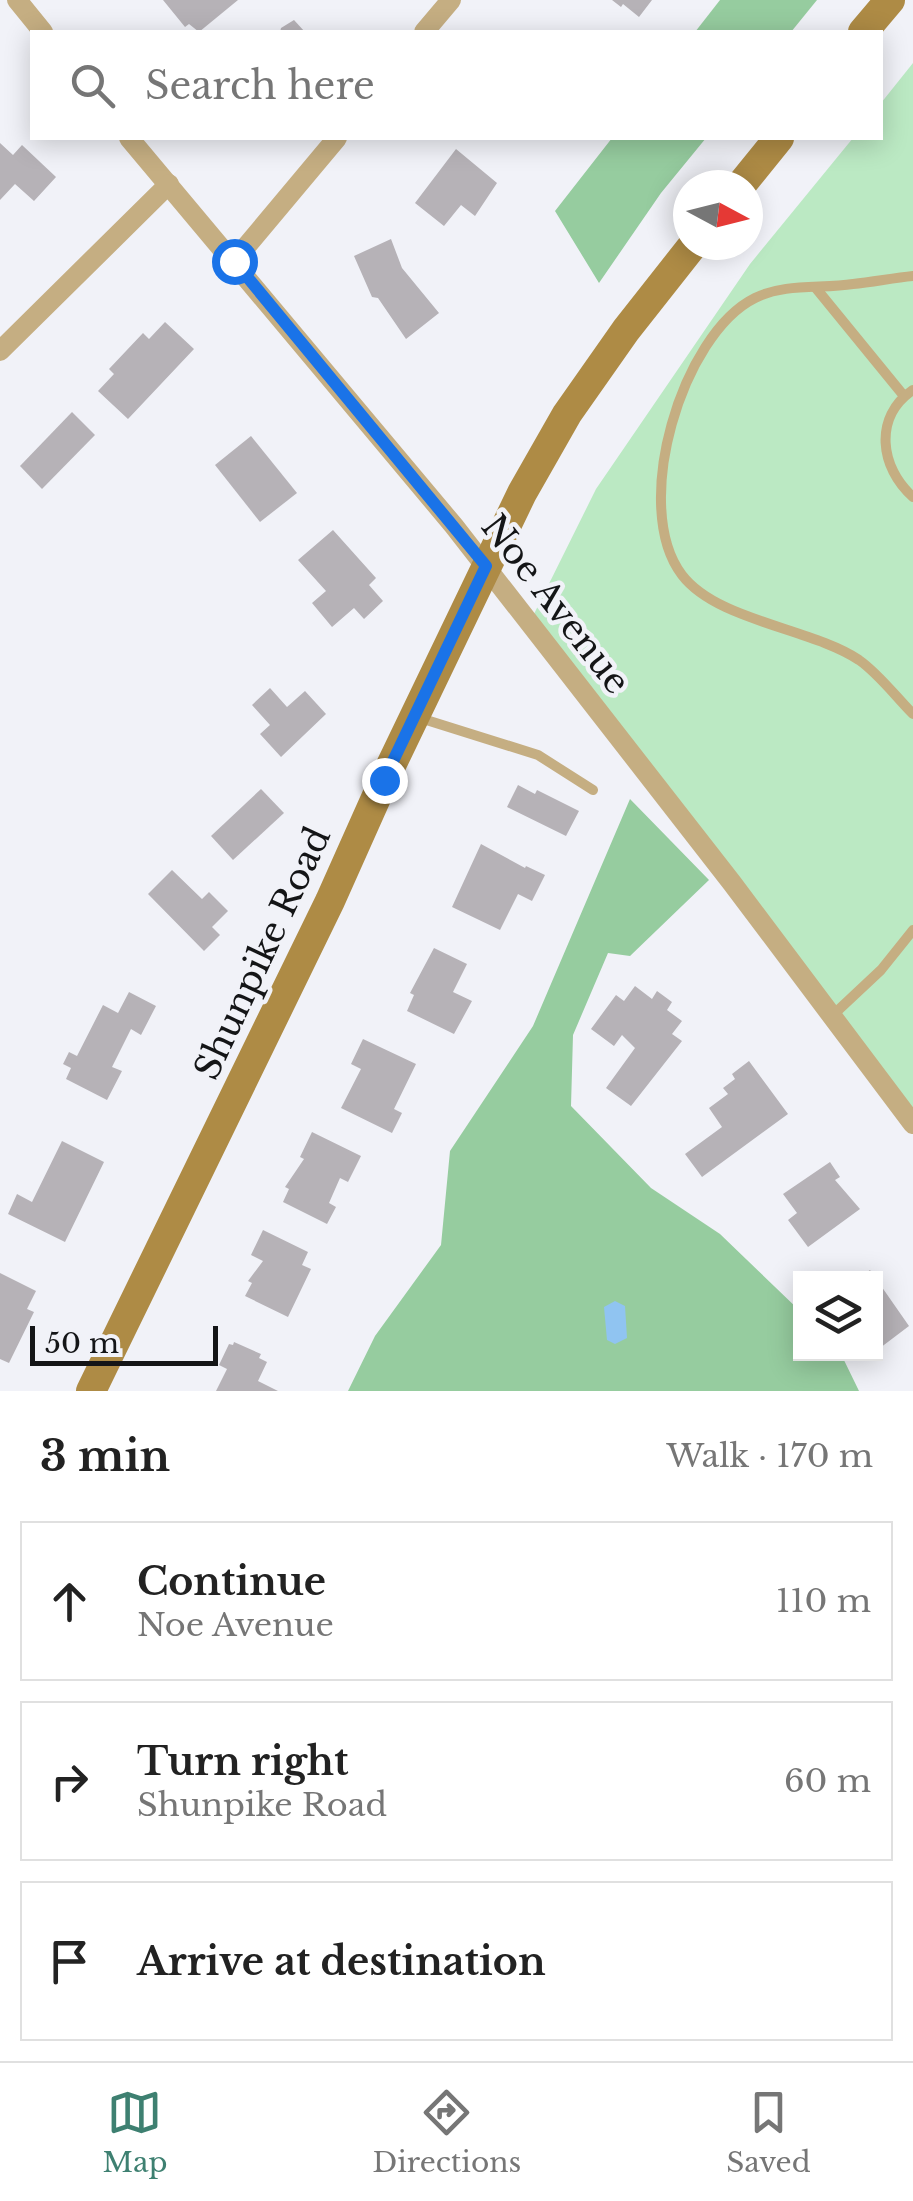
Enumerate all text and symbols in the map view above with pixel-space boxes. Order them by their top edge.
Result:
search box [30,30,883,140]
icon: search [65,58,120,113]
text: Search here [145,62,375,109]
north arrow [673,170,763,260]
route start [212,239,258,285]
street label: Noe Avenue [473,506,639,702]
route end [362,758,408,804]
street label: Shunpike Road [185,820,339,1086]
map controls [793,1271,883,1361]
button: layers [793,1271,883,1361]
scale bar [30,1321,218,1366]
text: 50 m [45,1326,119,1361]
text: 3 min [40,1430,170,1482]
text: Walk · 170 m [667,1436,873,1476]
text: Continue [137,1558,326,1605]
icon: ahead [42,1574,97,1629]
text: 110 m [776,1581,871,1621]
text: Noe Avenue [137,1605,334,1645]
text: Turn right [137,1738,348,1785]
icon: right [42,1754,97,1809]
text: 60 m [784,1761,871,1801]
text: Shunpike Road [137,1785,387,1825]
icon: arrive [42,1934,97,1989]
text: Arrive at destination [137,1938,546,1985]
tab: Map [102,2085,167,2180]
tab: Directions [372,2085,521,2180]
tab: Saved [726,2085,811,2180]

